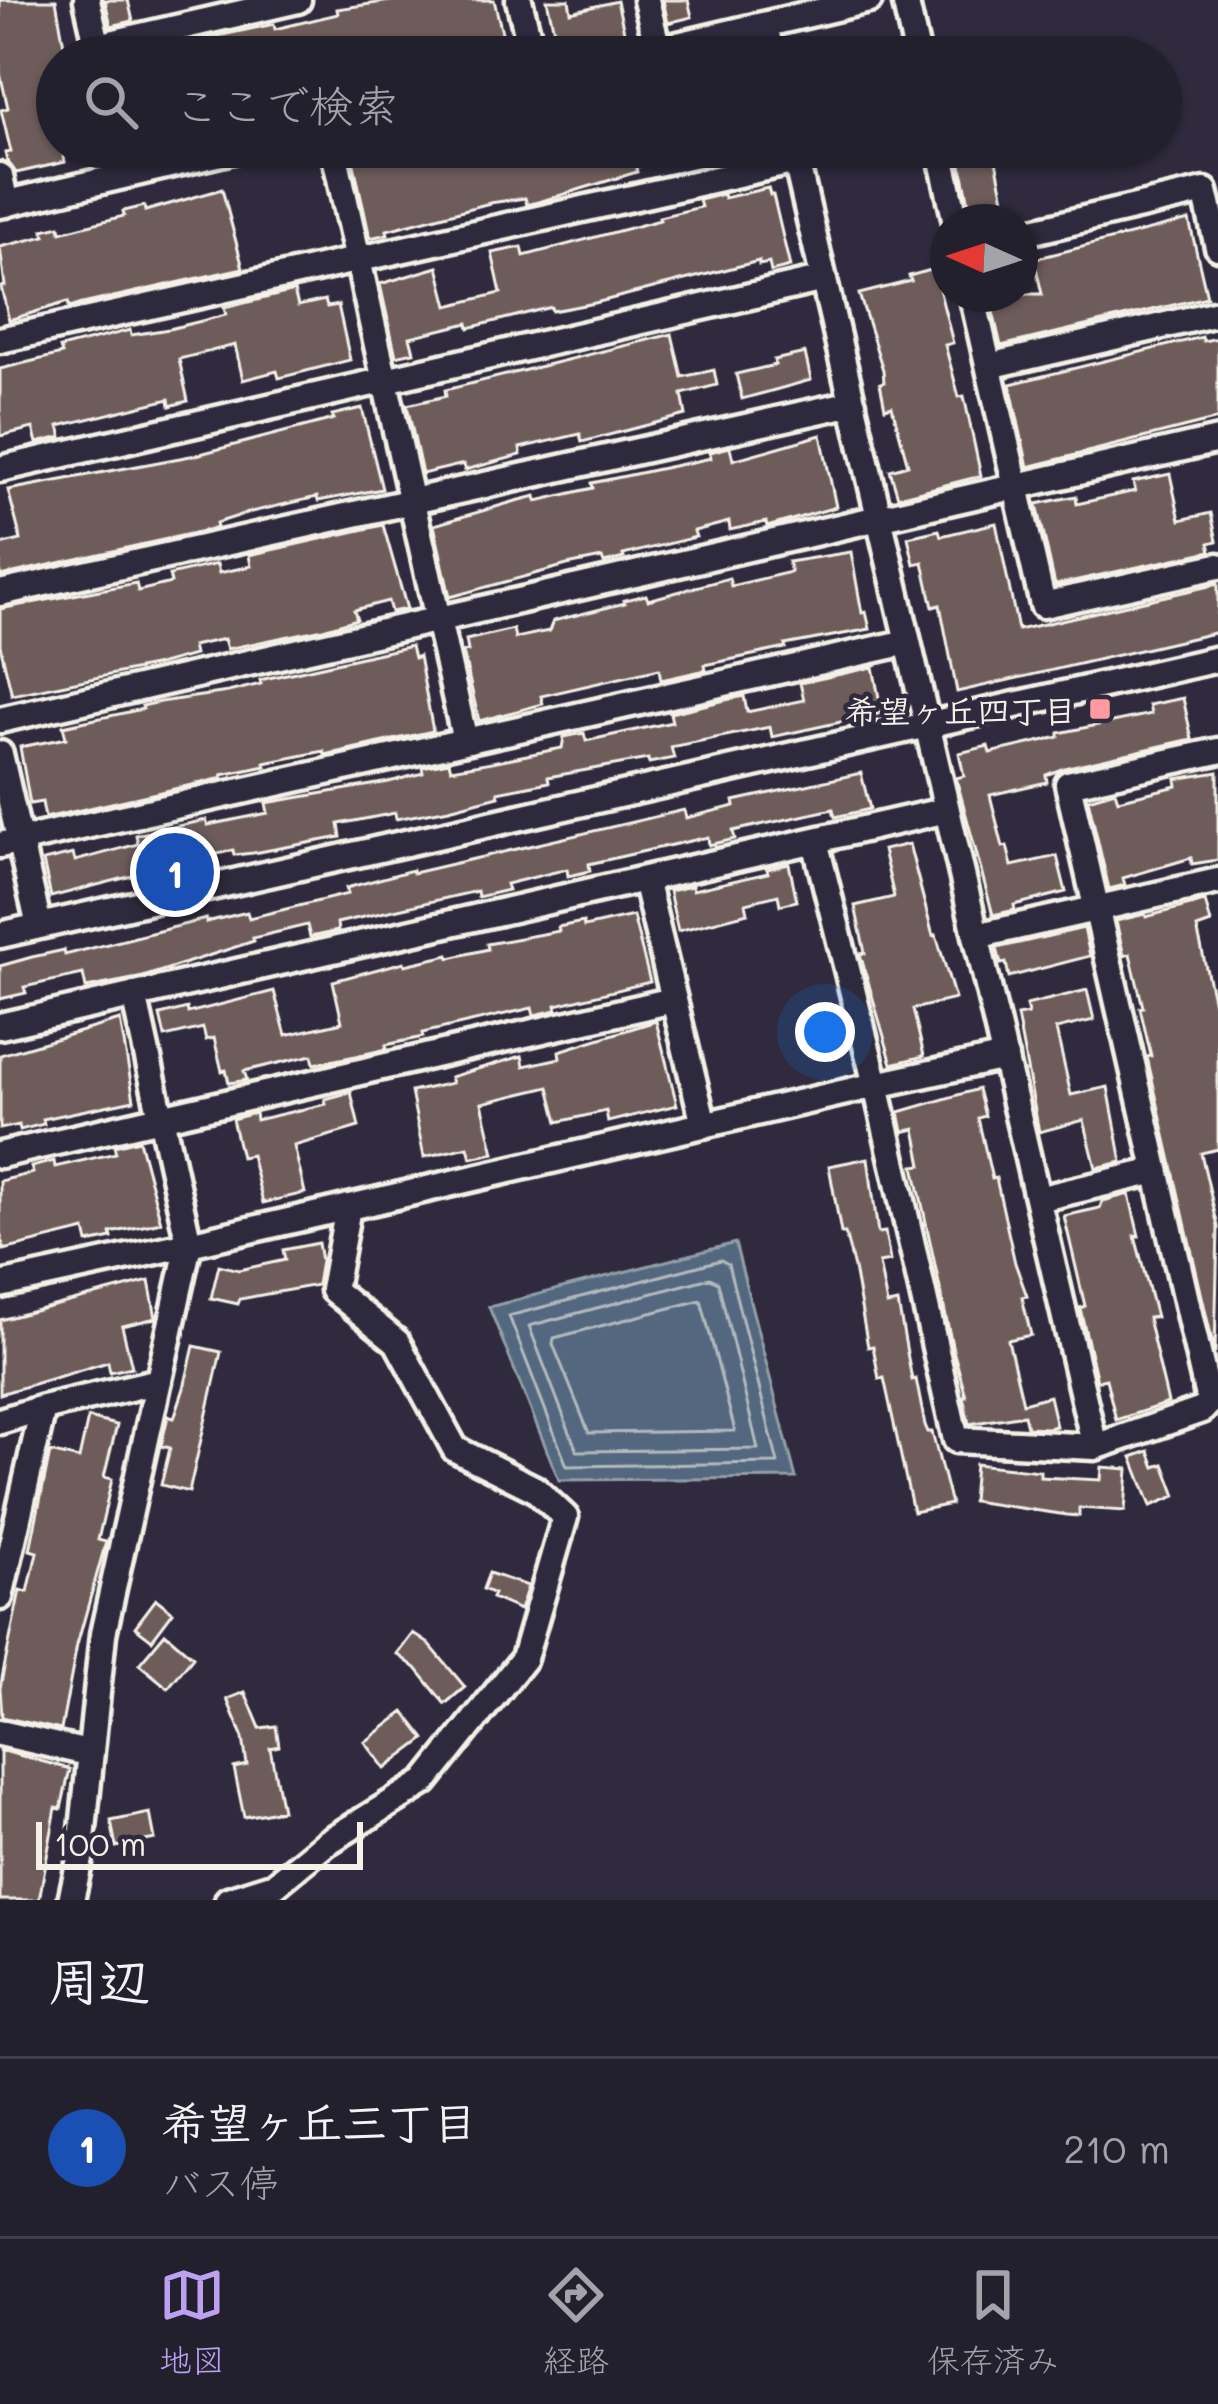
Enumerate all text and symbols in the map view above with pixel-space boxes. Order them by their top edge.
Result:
search box [36,36,1182,168]
icon: search [78,69,144,135]
text: ここで検索 [174,75,399,133]
north arrow [930,204,1038,312]
place label: 希望ヶ丘四丁目 [845,688,1076,731]
marker: 希望ヶ丘四丁目 [1087,696,1113,722]
pin: 1 [136,827,214,917]
your location [795,1002,855,1062]
scale bar [36,1816,363,1869]
text: 100 m [54,1821,146,1864]
text: 周辺 [48,1946,150,2013]
text: 希望ヶ丘三丁目 [162,2092,477,2150]
text: 1 [78,2122,96,2173]
text: 210 m [1063,2122,1170,2173]
text: バス停 [162,2156,279,2207]
tab: 地図 [159,2262,225,2382]
tab: 経路 [543,2262,609,2382]
tab: 保存済み [927,2262,1059,2382]

